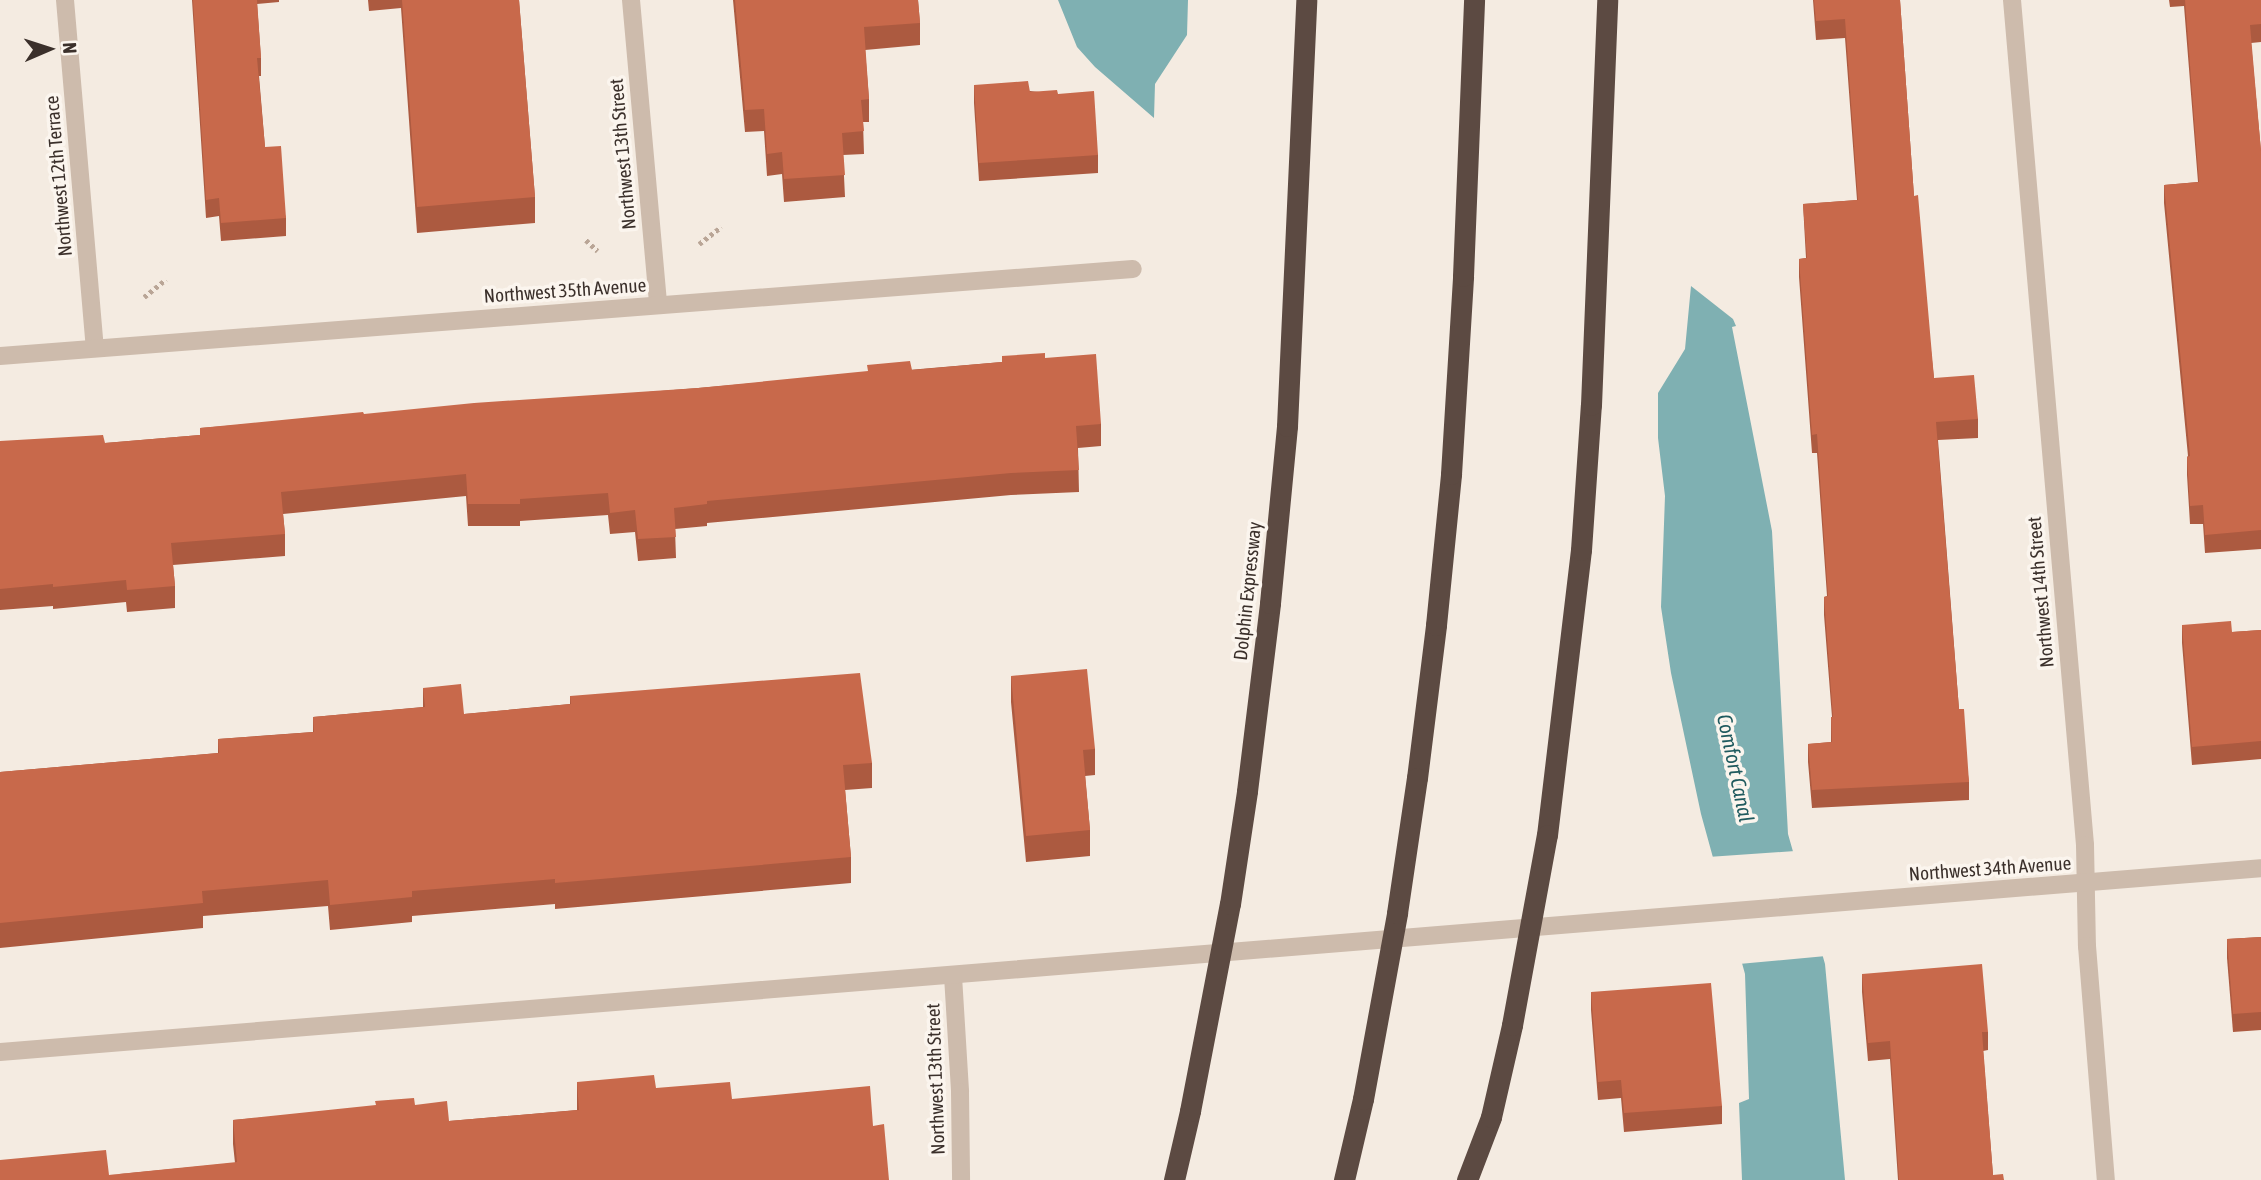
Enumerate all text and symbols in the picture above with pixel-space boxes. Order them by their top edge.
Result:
north arrow [14,14,84,84]
text: N [59,42,81,54]
street label: Northwest 13th Street [605,77,641,231]
street label: Northwest 12th Terrace [41,95,77,257]
street label: Northwest 35th Avenue [483,274,647,308]
street label: Northwest 14th Street [2023,515,2059,669]
street label: Dolphin Expressway [1229,521,1267,661]
water label: Comfort Canal [1712,712,1760,824]
street label: Northwest 34th Avenue [1908,852,2072,886]
street label: Northwest 13th Street [922,1003,950,1155]

